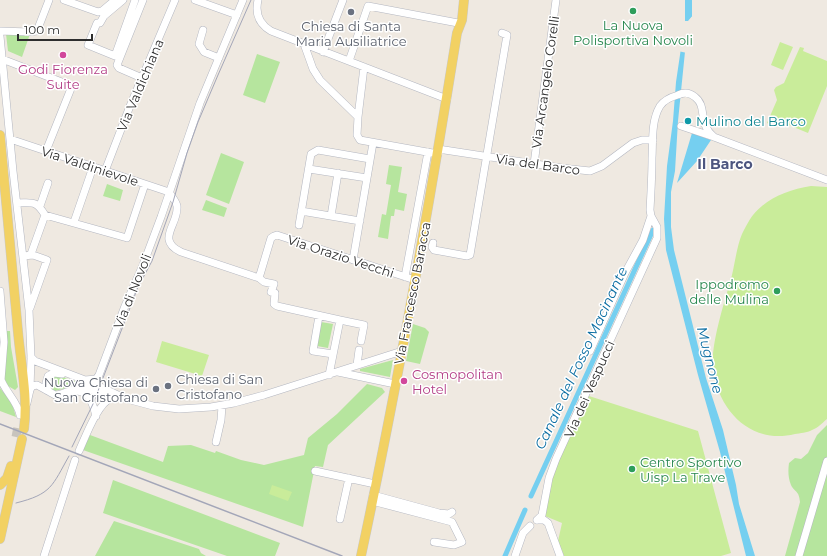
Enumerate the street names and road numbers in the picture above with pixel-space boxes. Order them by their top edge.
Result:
street label: Via Arcangelo Corelli [528,15,562,149]
street label: Via Valdichiana [113,36,167,134]
street label: Via Valdinievole [39,143,141,189]
street label: Via del Barco [495,150,581,178]
street label: Via Francesco Baracca [390,220,434,366]
street label: Via Orazio Vecchi [286,231,396,281]
street label: Via di Novoli [110,251,154,331]
street label: Via dei Vespucci [560,338,618,440]

